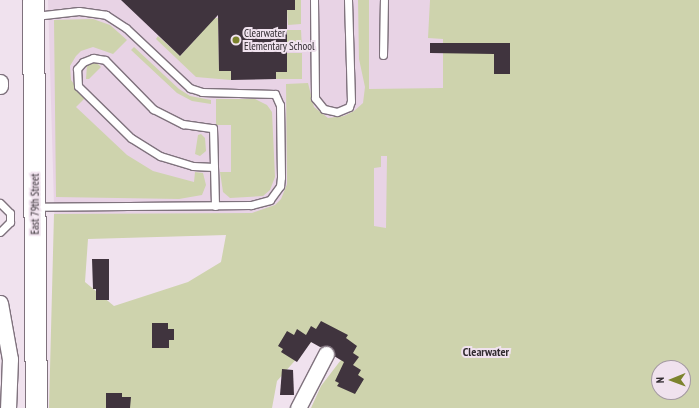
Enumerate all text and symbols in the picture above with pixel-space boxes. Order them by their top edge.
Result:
place label: Clearwater Elementary School [244,27,315,53]
marker: Clearwater Elementary School [231,35,241,45]
street label: East 79th Street [28,173,42,235]
district label: Clearwater [463,345,509,359]
north arrow [651,360,691,400]
text: N [653,377,667,383]

